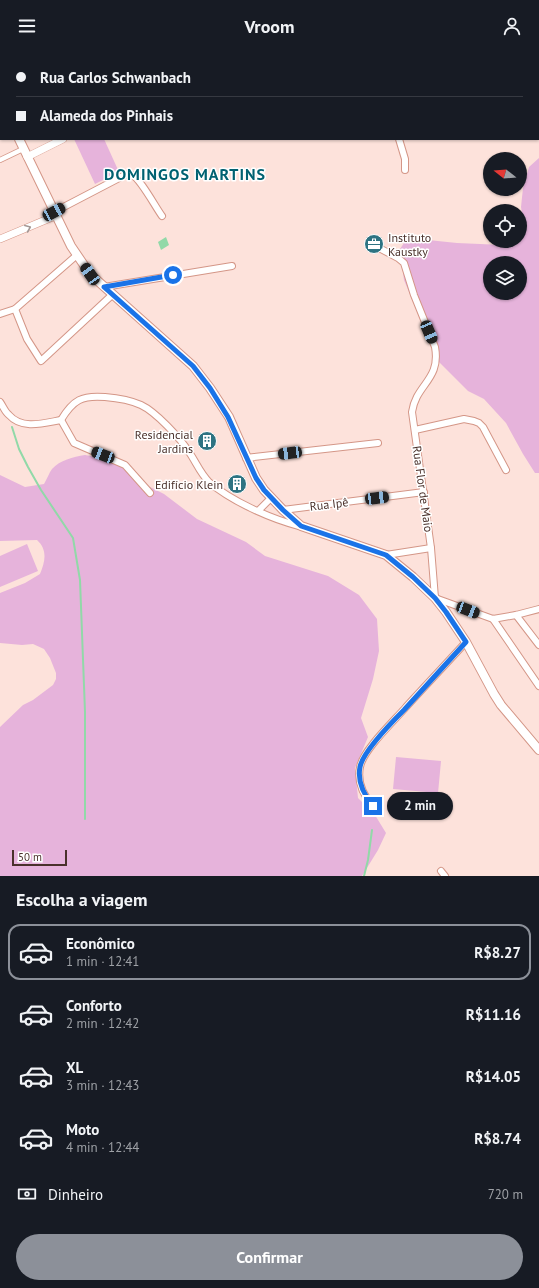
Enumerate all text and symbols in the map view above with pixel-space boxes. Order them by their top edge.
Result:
icon: menu [16,15,38,37]
text: Vroom [245,15,294,38]
icon: person [501,15,523,37]
text: Rua Carlos Schwanbach [40,68,191,87]
text: Alameda dos Pinhais [40,106,173,125]
north arrow [483,152,527,196]
map controls [483,152,527,300]
district label: DOMINGOS MARTINS [104,164,266,184]
car [41,201,67,223]
button: locate [483,204,527,248]
one-way arrow [24,224,31,232]
place label: Instituto Kaustky [388,230,431,259]
office icon: Instituto Kaustky [363,233,385,255]
button: layers [483,256,527,300]
car [78,261,102,287]
route start [164,266,182,284]
car [419,319,439,345]
place label: Residencial Jardins [135,427,193,456]
building icon: Residencial Jardins [196,430,218,452]
car [90,445,116,465]
street label: Rua Flor de Maio [410,445,436,533]
car [277,446,303,460]
building icon: Edifício Klein [226,473,248,495]
place label: Edifício Klein [155,477,223,492]
car [364,491,390,505]
street label: Rua Ipê [309,494,349,514]
car [455,600,481,620]
callout: 2 min [387,792,453,820]
route end [364,797,382,815]
text: 2 min [404,797,436,814]
scale bar [12,848,67,867]
text: 50 m [18,850,42,864]
text: Escolha a viagem [16,888,148,911]
icon: car [18,934,54,970]
text: Econômico [66,934,135,953]
text: R$8.27 [474,943,521,962]
text: 1 min · 12:41 [66,953,139,970]
icon: car [18,996,54,1032]
text: Conforto [66,996,122,1015]
text: R$11.16 [466,1005,521,1024]
text: 2 min · 12:42 [66,1015,139,1032]
icon: car [18,1058,54,1094]
text: XL [66,1058,83,1077]
text: R$14.05 [466,1067,521,1086]
text: 3 min · 12:43 [66,1077,139,1094]
icon: car [18,1120,54,1156]
text: Moto [66,1120,99,1139]
text: R$8.74 [474,1129,521,1148]
text: 4 min · 12:44 [66,1139,139,1156]
icon: cash [16,1183,38,1205]
text: Dinheiro [48,1185,103,1204]
text: 720 m [488,1186,523,1203]
button: Confirmar [16,1234,523,1280]

